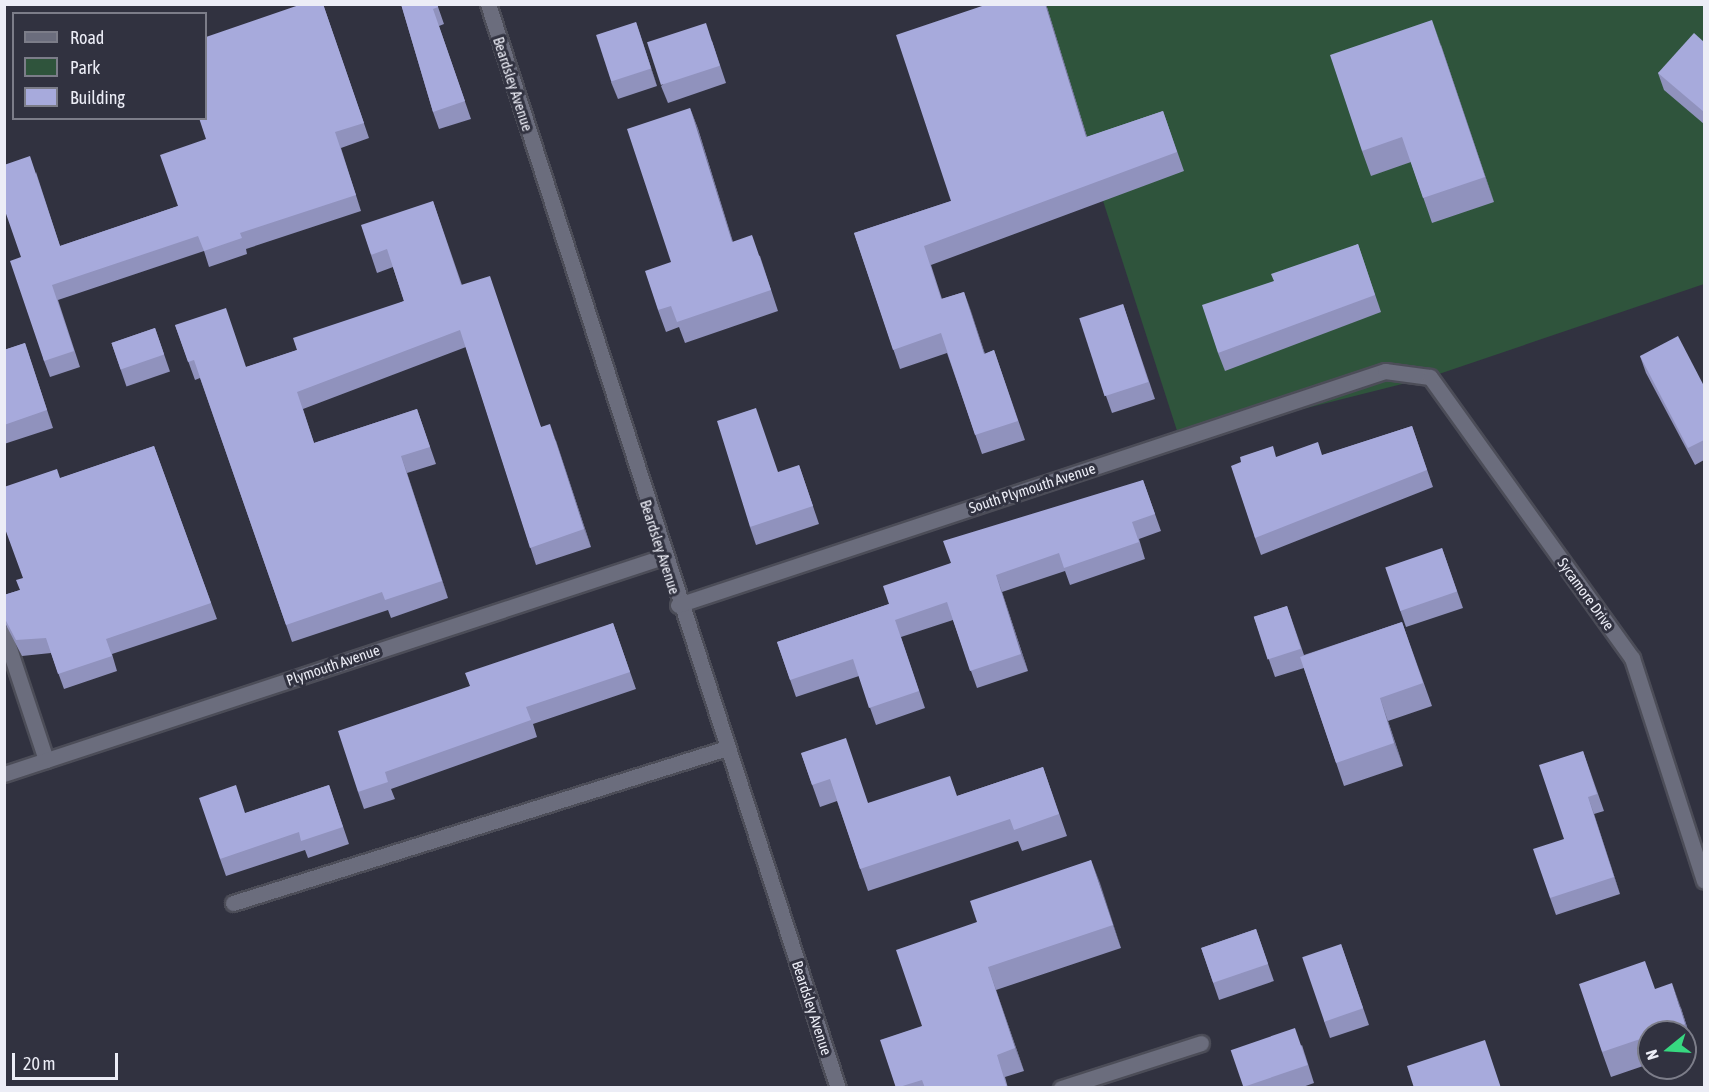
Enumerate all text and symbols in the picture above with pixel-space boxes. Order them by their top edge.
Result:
legend [12,12,207,120]
text: Road [70,27,104,48]
street label: Beardsley Avenue [489,35,537,133]
text: Park [70,57,100,78]
text: Building [70,87,125,108]
street label: South Plymouth Avenue [967,459,1097,517]
street label: Beardsley Avenue [636,498,684,596]
street label: Sycamore Drive [1554,554,1618,634]
street label: Plymouth Avenue [284,641,382,689]
street label: Beardsley Avenue [788,959,836,1057]
north arrow [1637,1020,1697,1080]
scale bar [15,1041,122,1079]
text: N [1642,1048,1662,1062]
text: 20 m [23,1053,55,1074]

